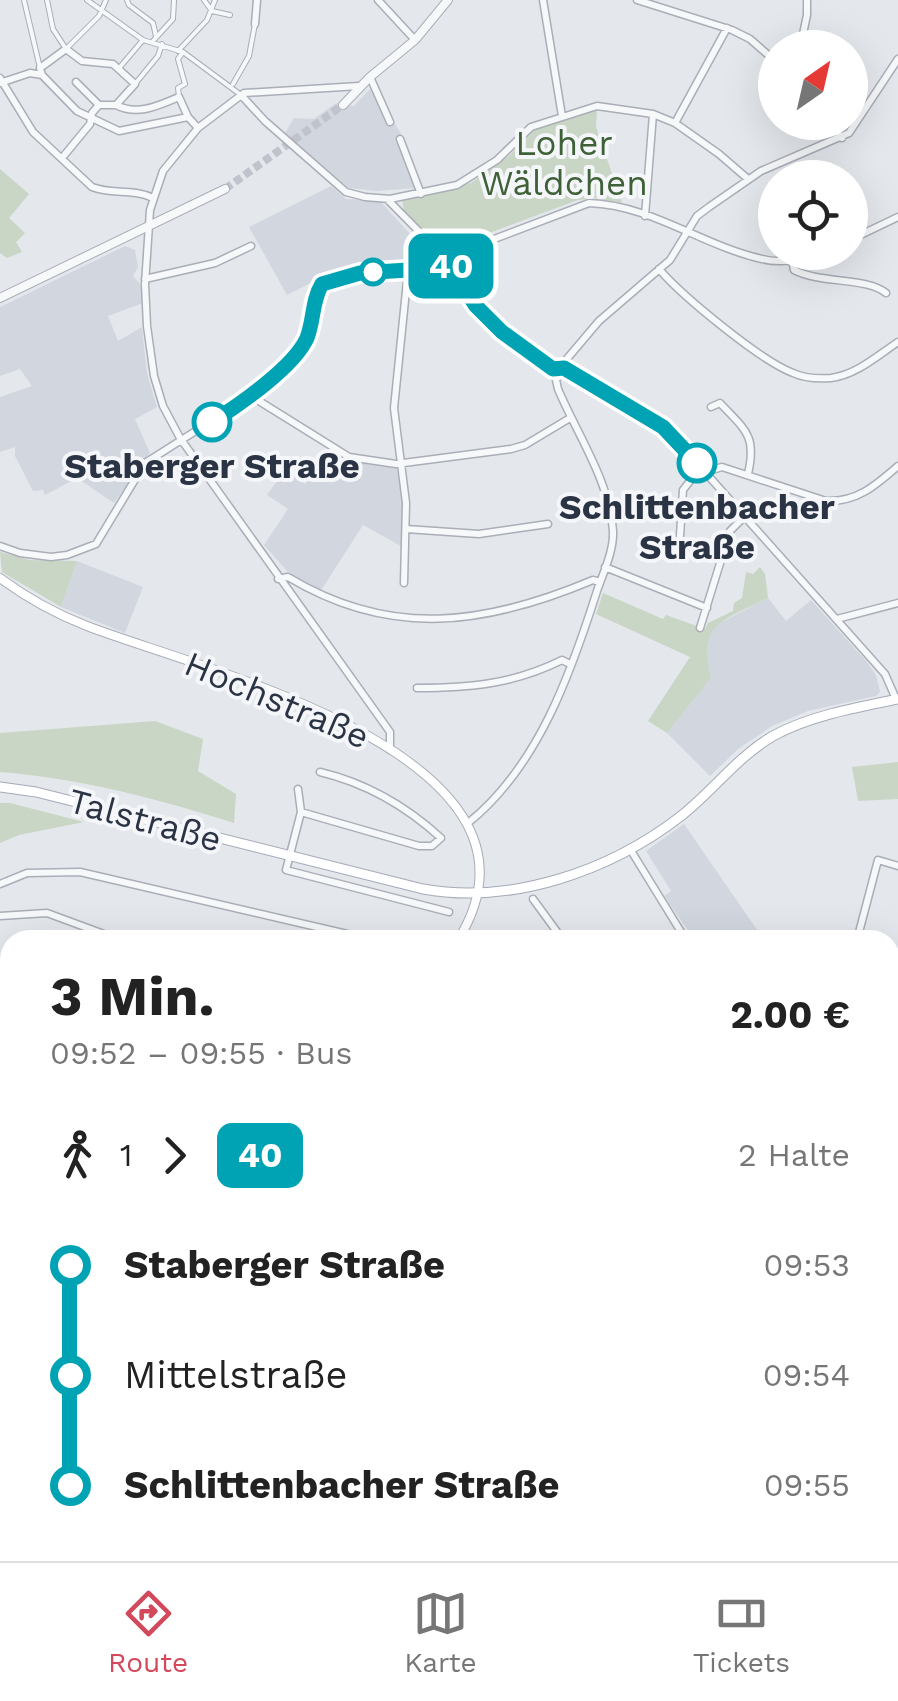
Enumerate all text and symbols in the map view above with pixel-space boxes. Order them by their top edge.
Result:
north arrow [758,30,868,140]
map controls [758,30,868,270]
park label: Loher Wäldchen [480,122,648,204]
button: locate [758,160,868,270]
line badge: 40 [406,234,496,298]
text: 40 [428,245,474,287]
unlabelled marker [360,259,386,285]
marker: Staberger Straße [193,403,231,441]
marker: Schlittenbacher Straße [678,444,716,482]
place label: Staberger Straße [64,445,360,487]
place label: Schlittenbacher Straße [559,486,835,568]
street label: Hochstraße [178,642,376,758]
street label: Talstraße [64,779,226,861]
text: 3 Min. [50,964,214,1028]
text: 2.00 € [730,993,850,1037]
text: 09:52 – 09:55 · Bus [50,1034,352,1072]
icon: walk [50,1128,105,1183]
icon: forward [147,1128,202,1183]
text: 40 [237,1134,283,1176]
text: 1 [120,1136,132,1174]
text: 2 Halte [738,1136,850,1174]
text: Staberger Straße [124,1243,445,1287]
text: 09:53 [764,1246,850,1284]
text: Mittelstraße [124,1353,347,1397]
text: 09:54 [763,1356,850,1394]
text: Schlittenbacher Straße [124,1463,560,1507]
text: 09:55 [764,1466,850,1504]
tab: Route [108,1586,188,1679]
tab: Karte [404,1586,477,1679]
tab: Tickets [693,1586,790,1679]

